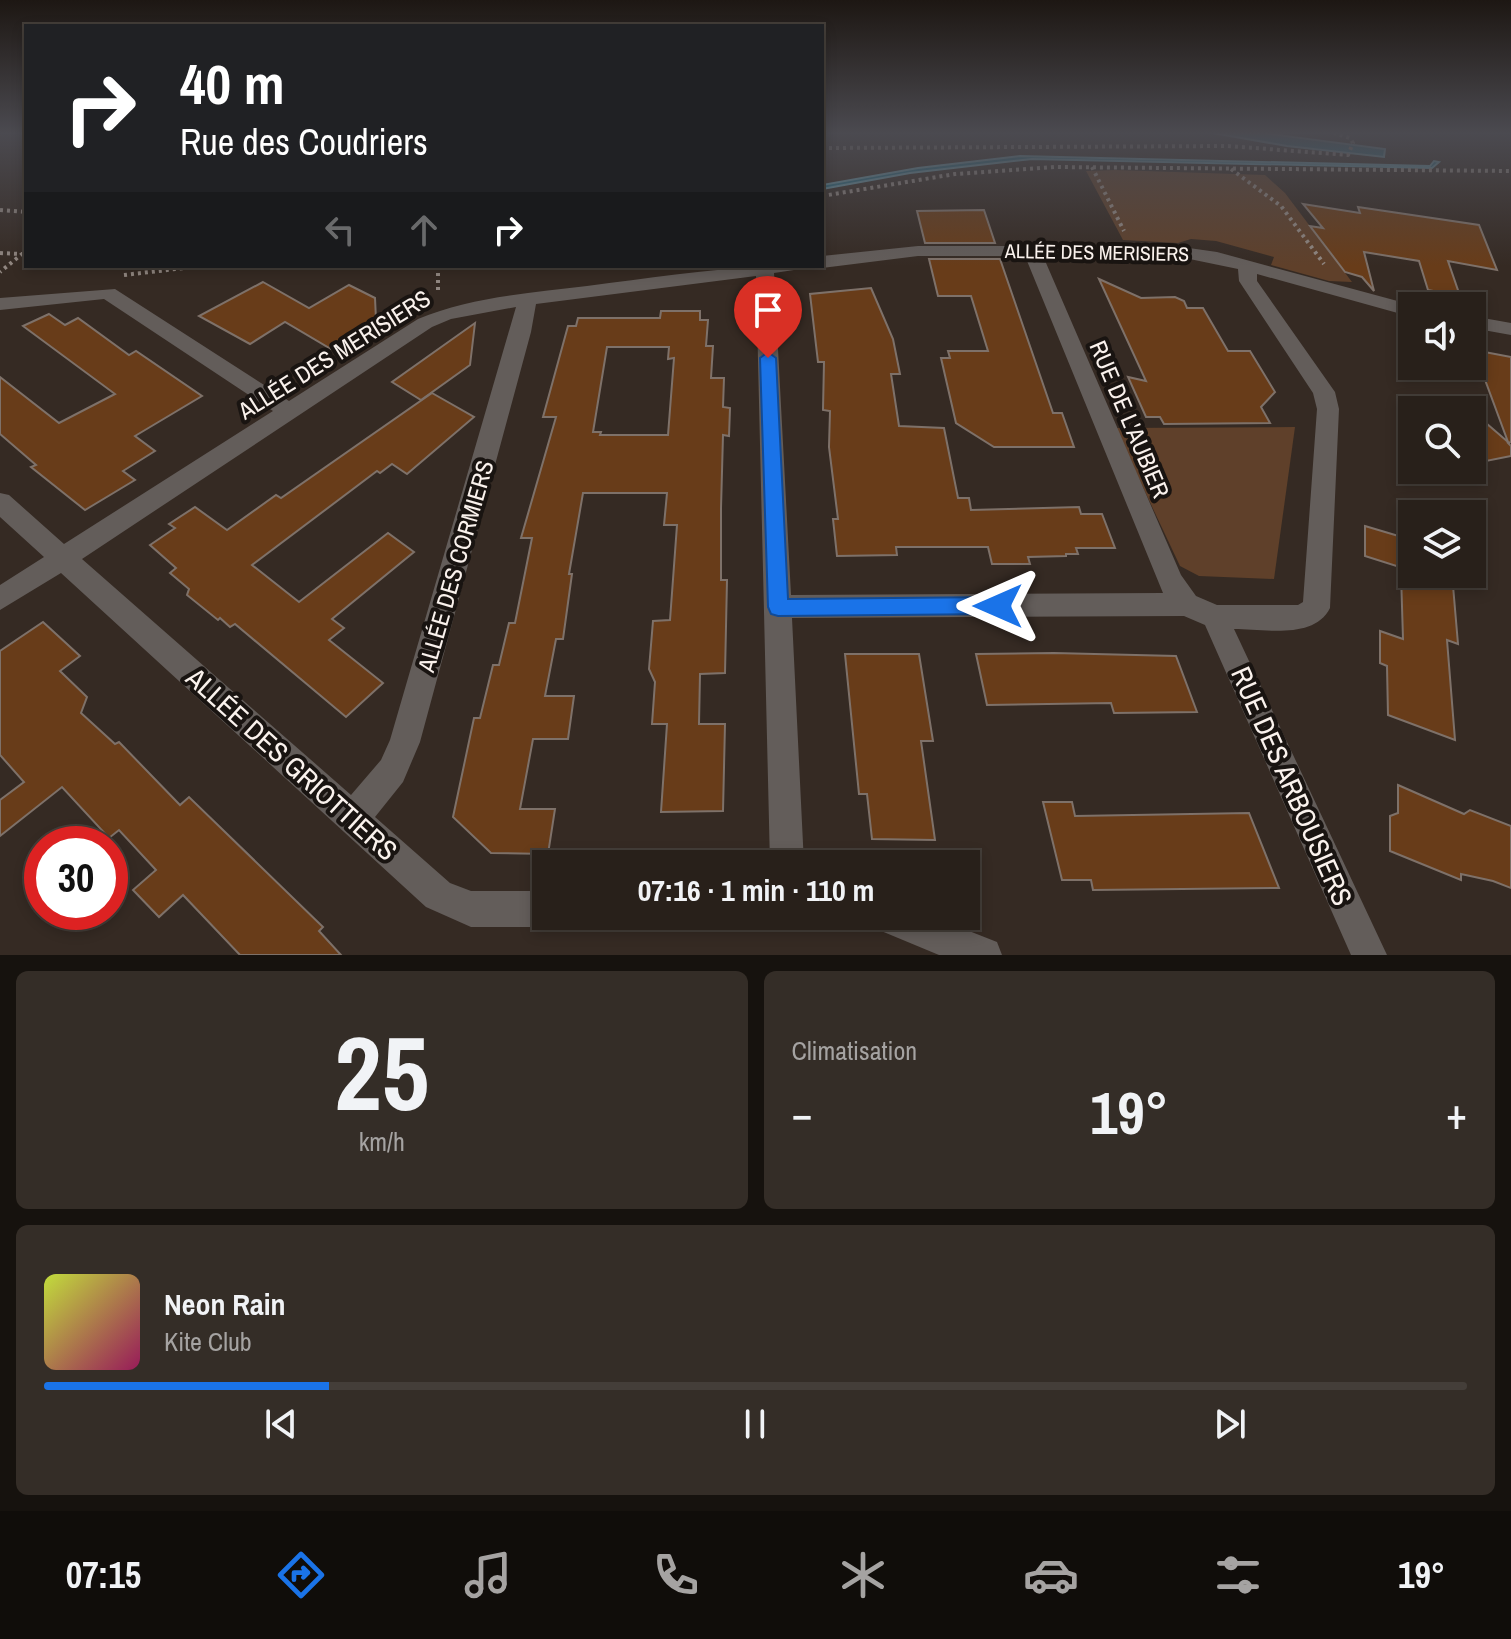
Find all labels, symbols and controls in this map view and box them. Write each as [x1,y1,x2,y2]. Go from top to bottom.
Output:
text: 40 m [180,46,285,121]
icon: right [48,56,152,160]
text: Rue des Coudriers [180,118,428,166]
icon: left [318,208,362,252]
icon: ahead [402,208,446,252]
icon: right [486,208,530,252]
street label: ALLÉE DES MERISIERS [1004,237,1189,267]
pin [734,276,802,358]
street label: ALLÉE DES MERISIERS [231,282,436,427]
icon: arrive [746,288,790,332]
map controls [1398,292,1486,588]
button: sound [1398,292,1486,380]
street label: RUE DE L'AUBIER [1082,336,1178,502]
button: search [1398,396,1486,484]
street label: ALLÉE DES CORMIERS [409,456,501,677]
button: layers [1398,500,1486,588]
position arrow [956,564,1040,648]
street label: ALLÉE DES GRIOTTIERS [178,658,406,869]
street label: RUE DES ARBOUSIERS [1222,661,1362,911]
speed limit sign: 30 [24,826,128,930]
text: 07:16 · 1 min · 110 m [638,870,874,910]
text: 25 [334,1002,429,1142]
text: Climatisation [792,1033,917,1068]
text: 19° [1090,1072,1169,1153]
text: − [792,1083,813,1143]
text: + [1446,1083,1467,1143]
text: km/h [359,1124,405,1159]
text: Neon Rain [164,1284,286,1324]
text: Kite Club [164,1324,252,1359]
icon: previous [259,1402,303,1446]
icon: pause [733,1402,777,1446]
icon: next [1208,1402,1252,1446]
icon: directions [273,1547,329,1603]
icon: music [460,1547,516,1603]
icon: phone [648,1547,704,1603]
icon: climate [835,1547,891,1603]
icon: car [1023,1547,1079,1603]
icon: filters [1210,1547,1266,1603]
text: 07:15 [66,1551,141,1599]
text: 19° [1398,1551,1445,1599]

